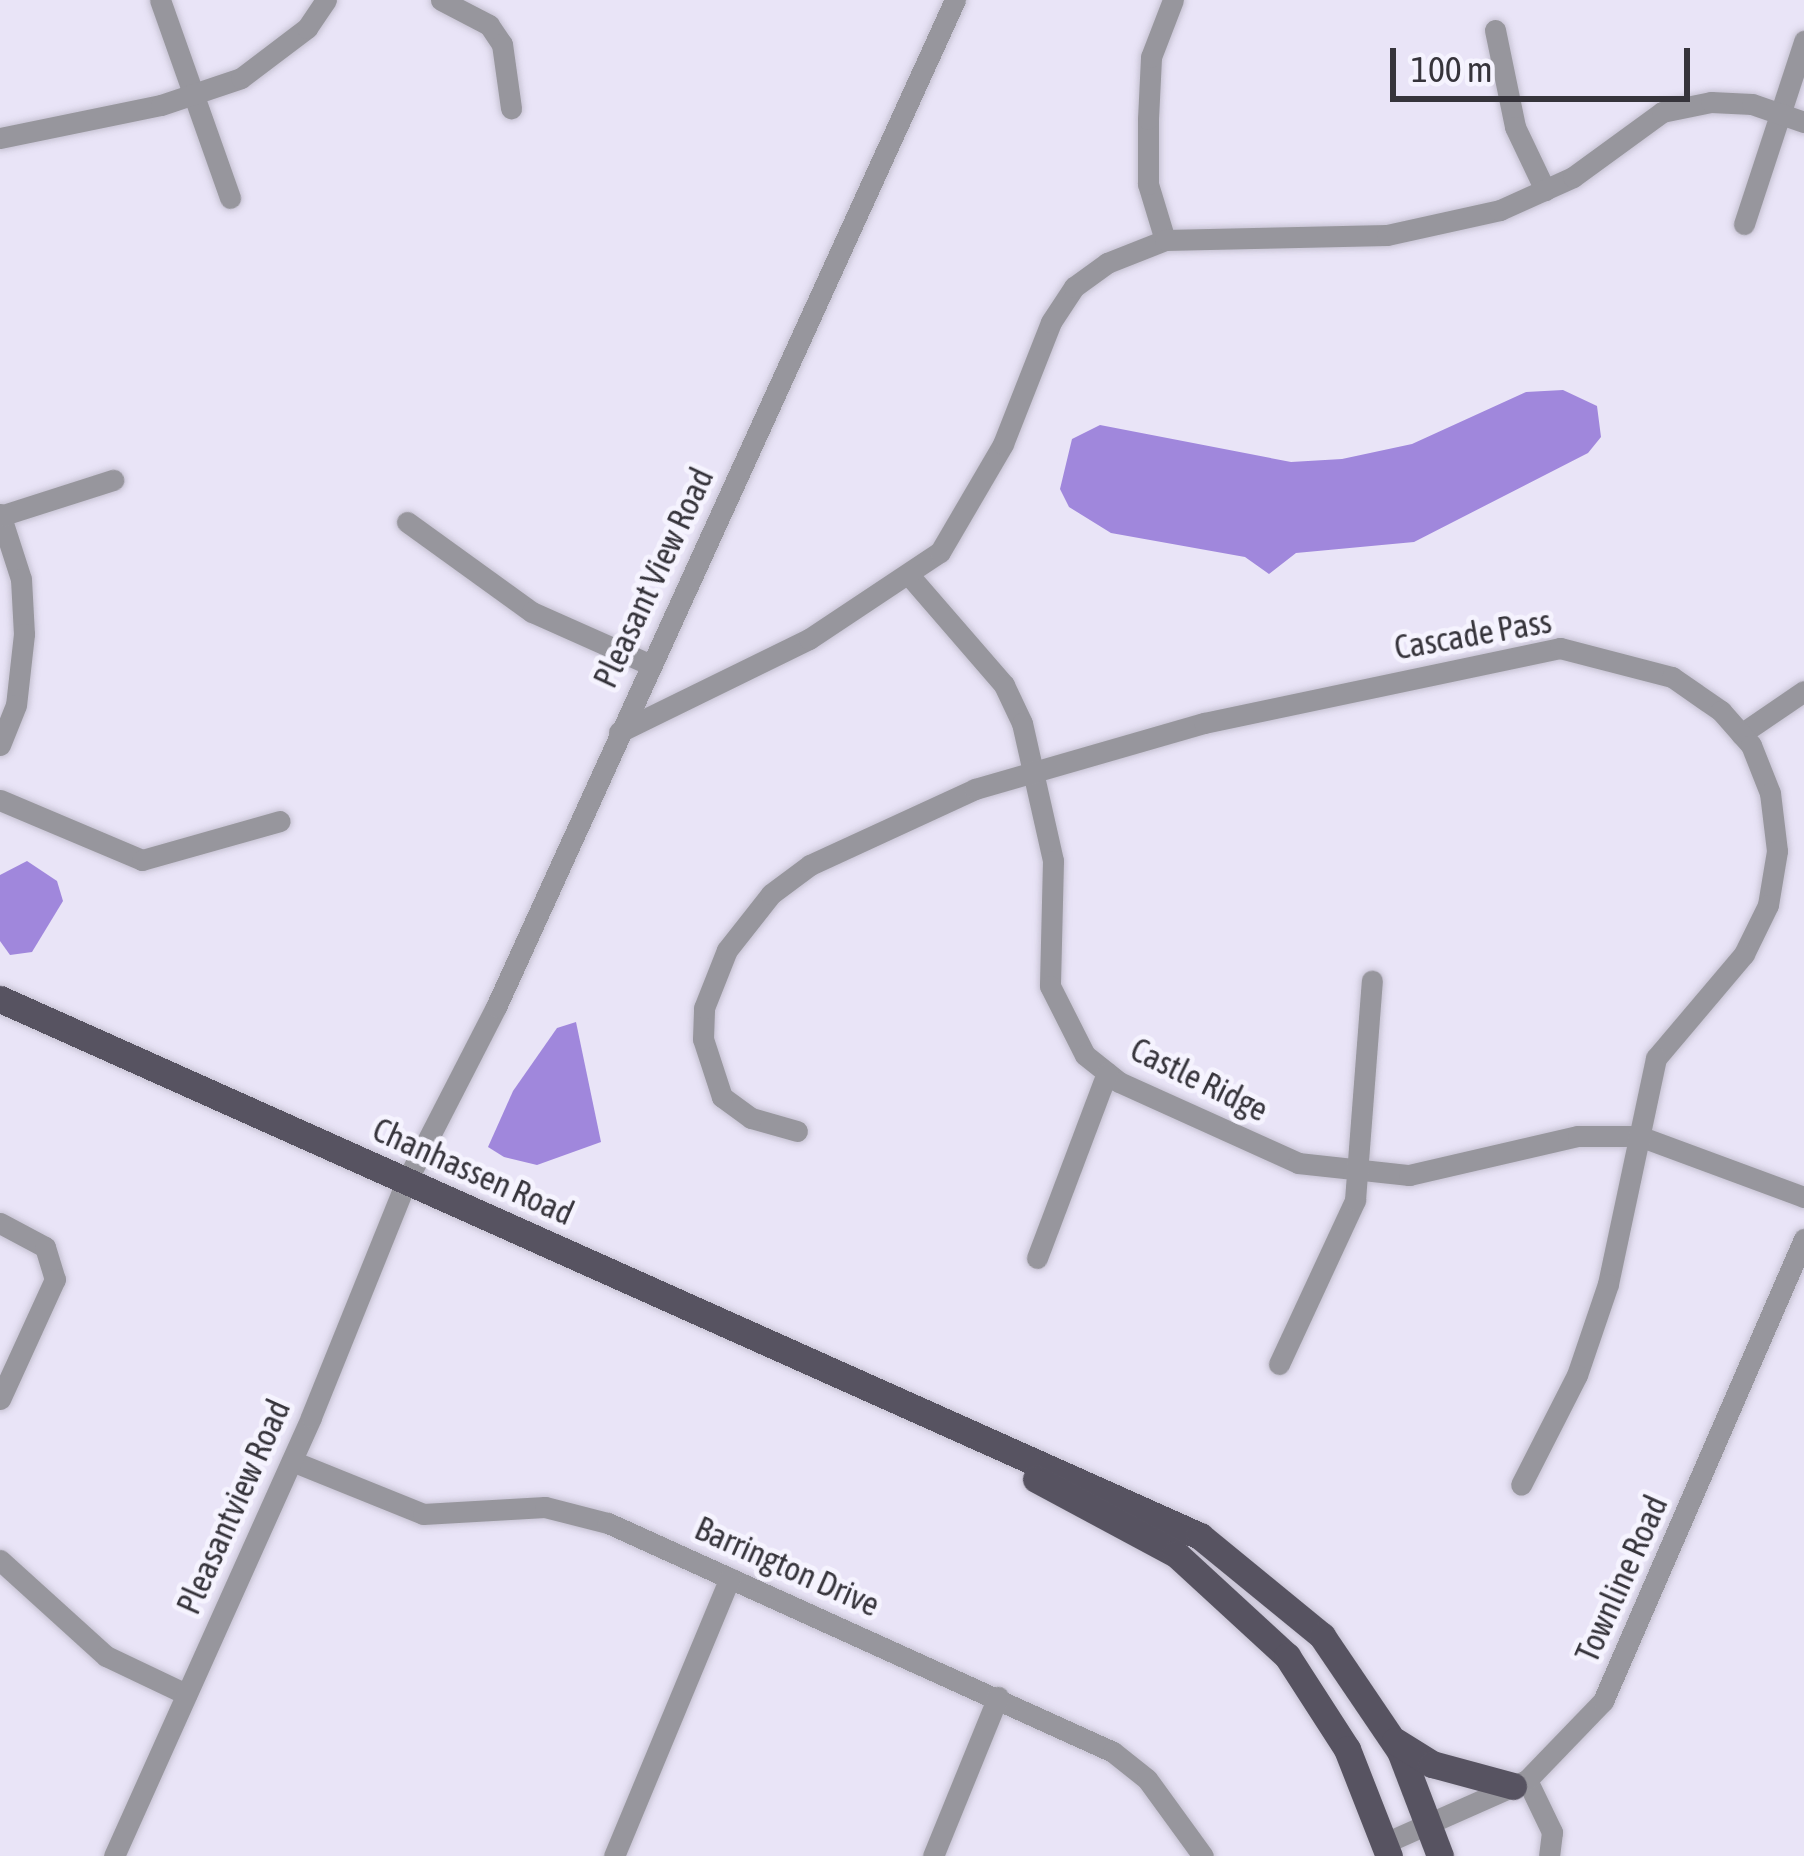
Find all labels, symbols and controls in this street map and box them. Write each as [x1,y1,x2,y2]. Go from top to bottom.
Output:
scale bar [1396,24,1696,98]
text: 100 m [1411,48,1493,90]
street label: Pleasant View Road [586,462,722,694]
street label: Cascade Pass [1391,602,1555,668]
street label: Castle Ridge [1124,1030,1274,1130]
street label: Chanhassen Road [367,1110,579,1234]
street label: Pleasantview Road [169,1394,299,1620]
street label: Townline Road [1568,1490,1676,1668]
street label: Barrington Drive [689,1509,885,1625]

